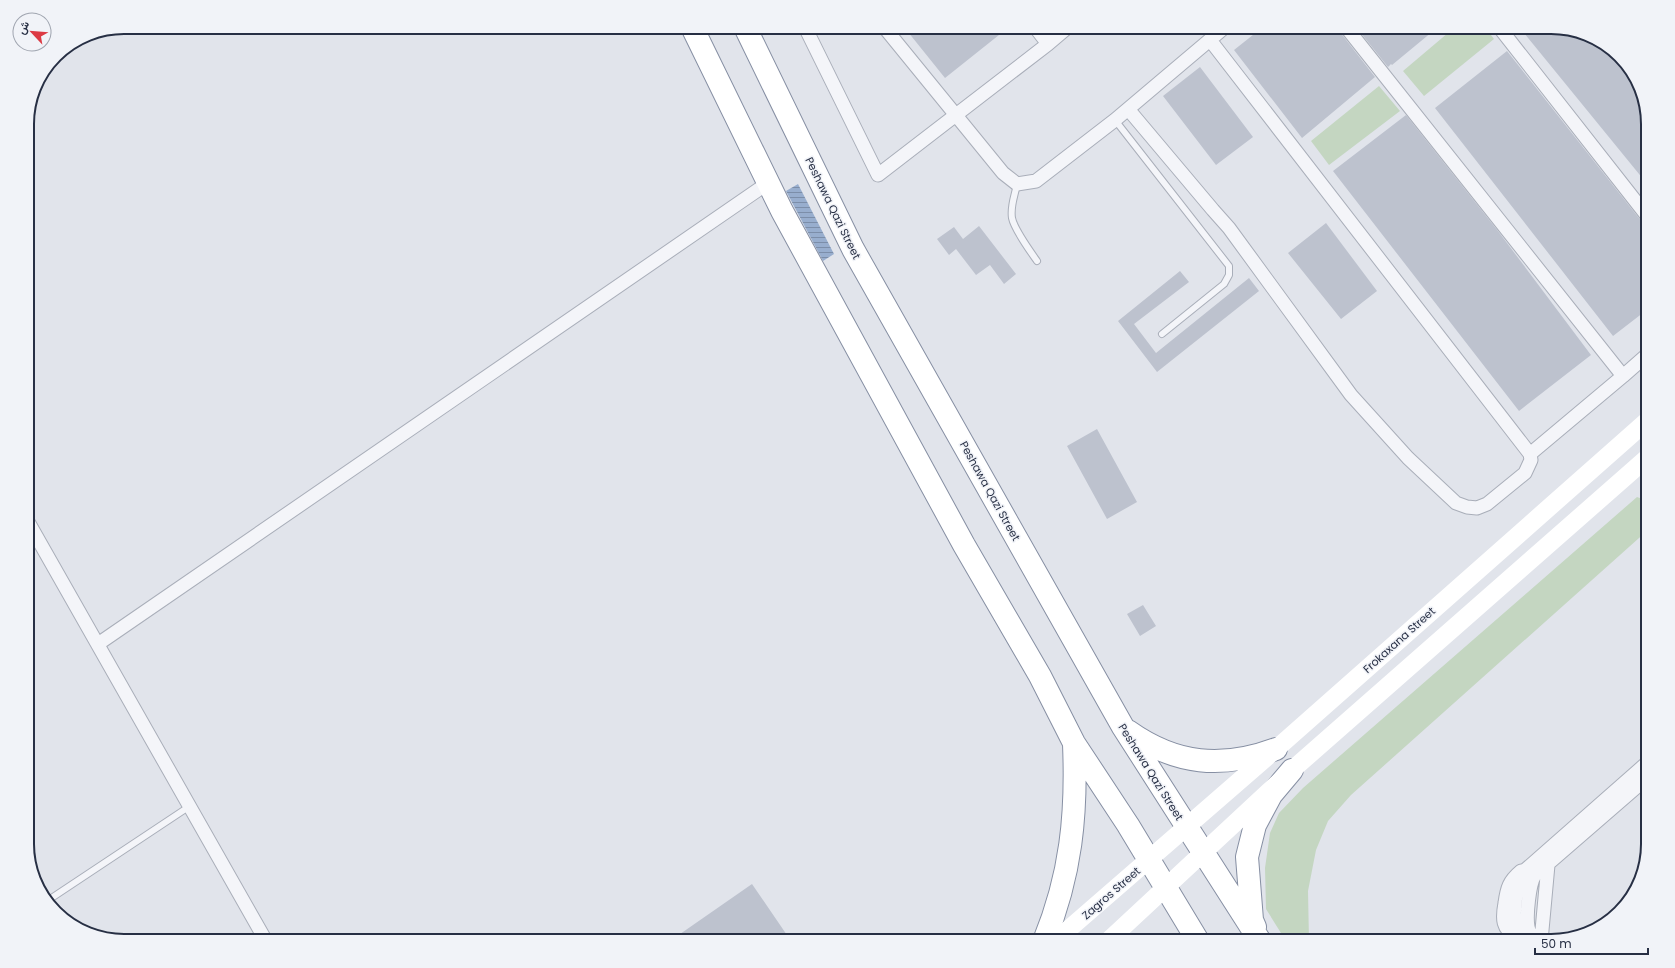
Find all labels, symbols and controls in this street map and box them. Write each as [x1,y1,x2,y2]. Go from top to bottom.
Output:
north arrow [12,12,52,52]
text: ش [13,18,33,37]
street label: Peshawa Qazi Street [801,154,865,262]
street label: Peshawa Qazi Street [956,438,1024,544]
street label: Frokaxana Street [1359,603,1439,677]
street label: Peshawa Qazi Street [1115,720,1187,824]
street label: Zagros Street [1078,863,1144,923]
scale bar [1535,930,1648,956]
text: 50 m [1541,935,1572,952]

